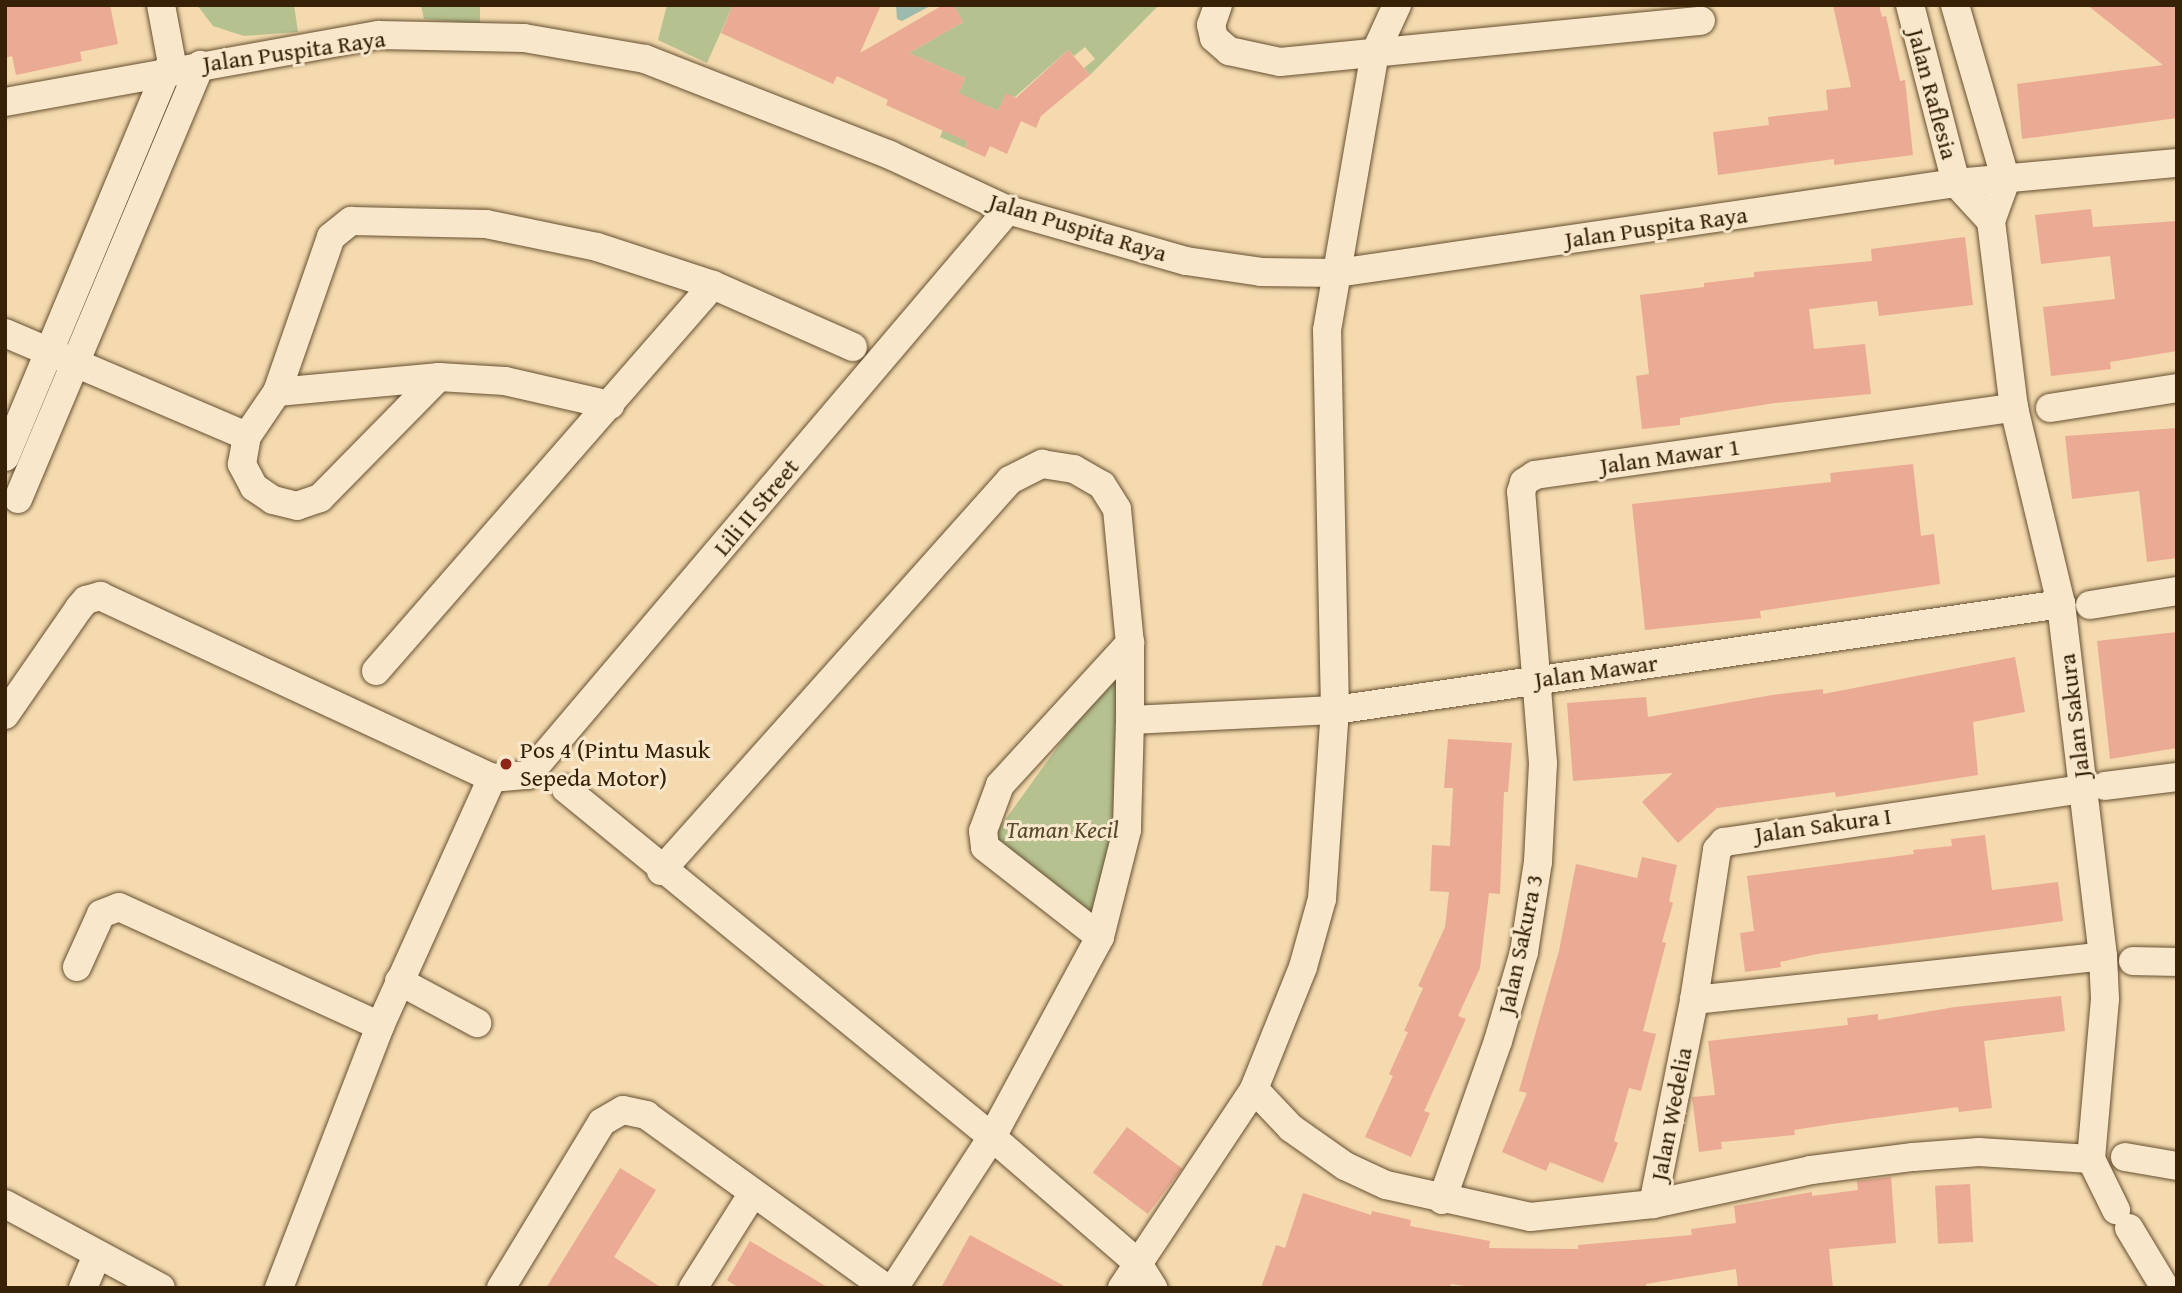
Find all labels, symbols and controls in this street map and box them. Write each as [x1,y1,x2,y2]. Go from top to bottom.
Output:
street label: Jalan Puspita Raya [201,24,387,78]
street label: Jalan Raflesia [1902,25,1964,163]
street label: Jalan Puspita Raya [986,186,1170,268]
street label: Jalan Puspita Raya [1563,200,1749,254]
street label: Jalan Mawar 1 [1598,432,1742,480]
street label: Lili II Street [707,453,805,561]
street label: Jalan Mawar [1532,648,1660,694]
street label: Jalan Sakura [2052,652,2096,780]
place label: Pos 4 (Pintu Masuk Sepeda Motor) [520,736,710,792]
marker: Pos 4 (Pintu Masuk Sepeda Motor) [498,756,514,772]
street label: Jalan Sakura I [1753,801,1893,849]
park label: Taman Kecil [1005,816,1119,844]
street label: Jalan Sakura 3 [1491,872,1549,1016]
street label: Jalan Wedelia [1644,1045,1698,1183]

